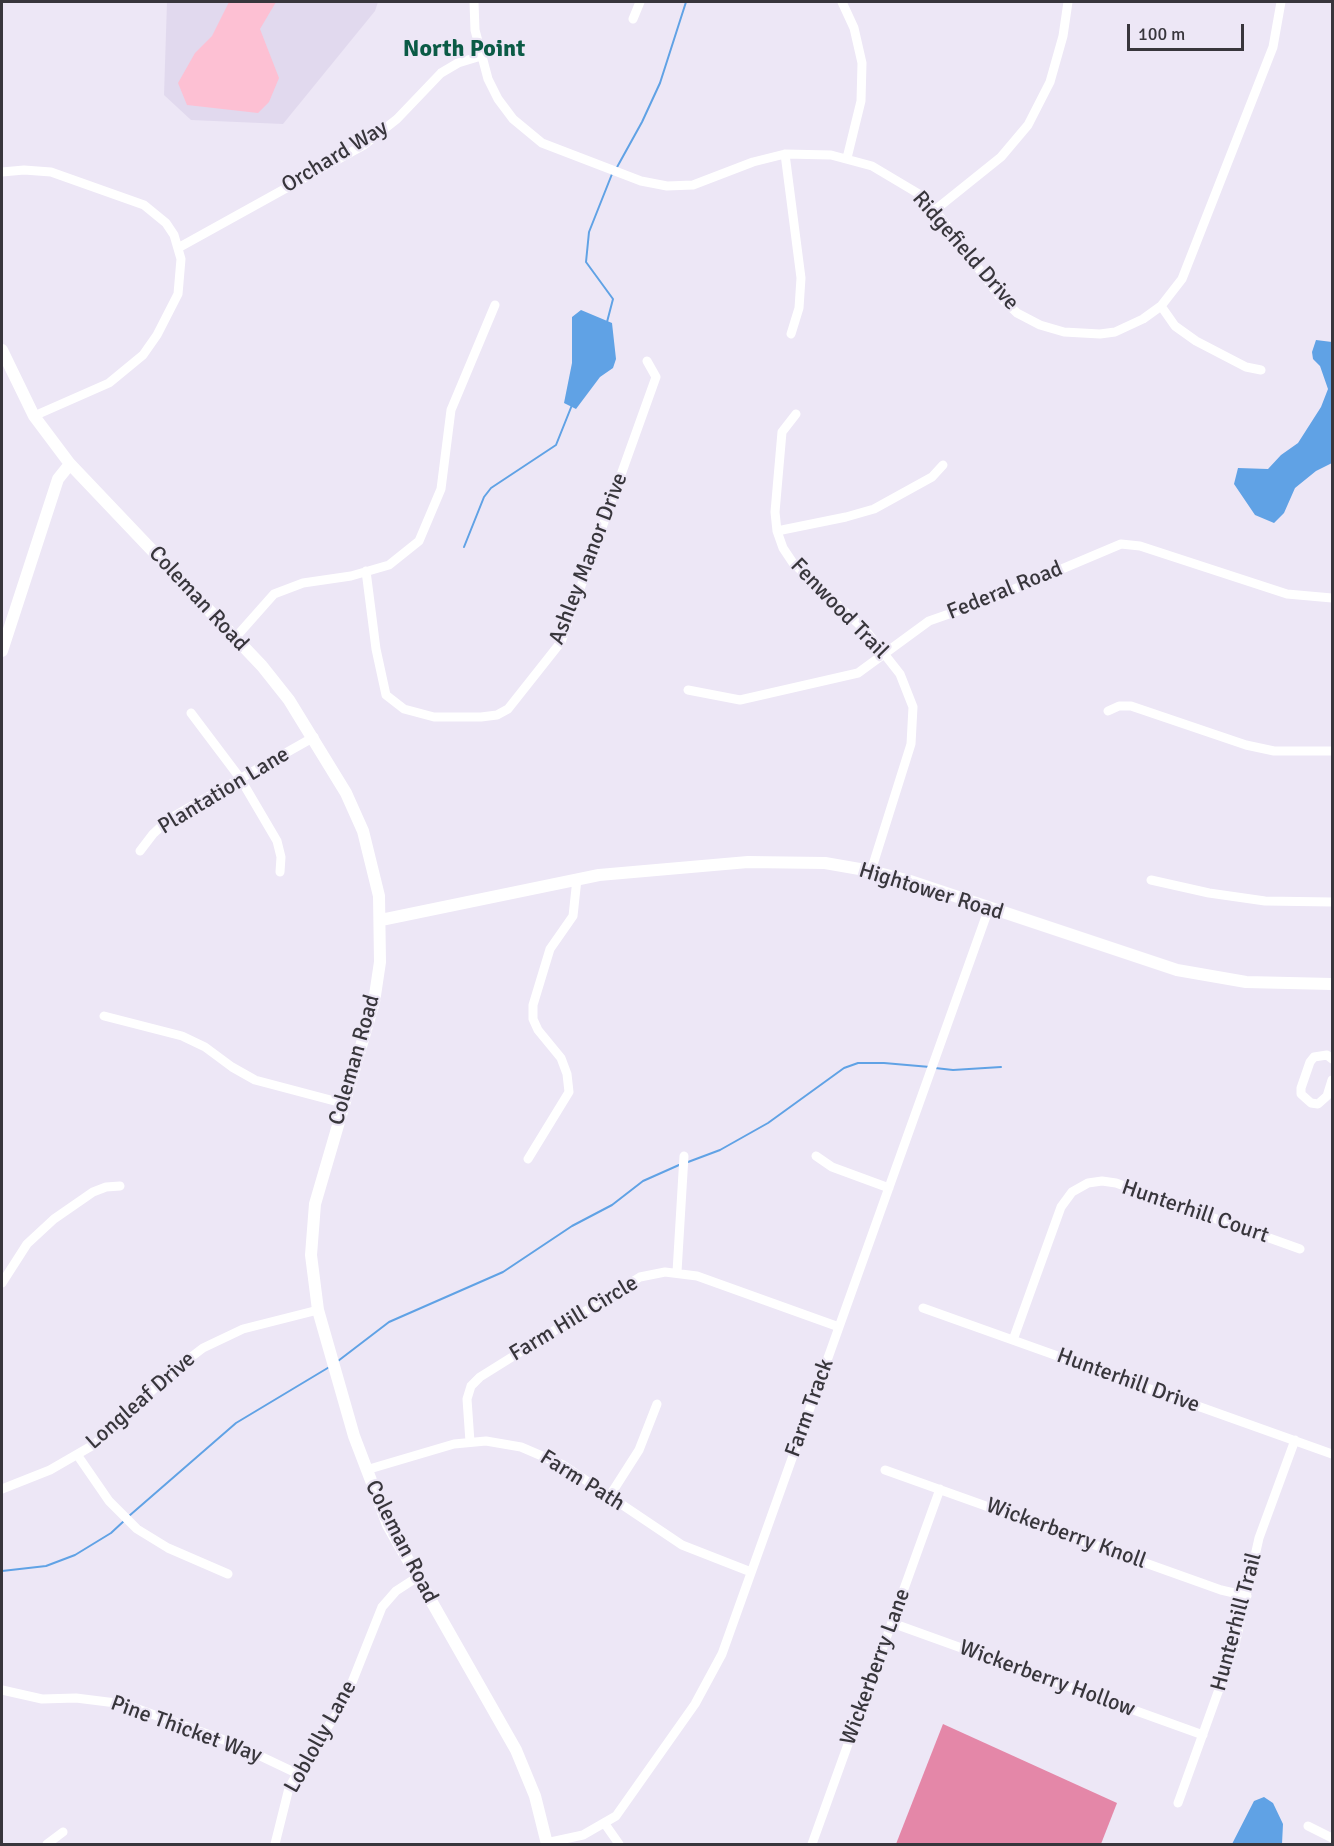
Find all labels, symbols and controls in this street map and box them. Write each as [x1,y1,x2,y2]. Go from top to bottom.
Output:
scale bar [1130,12,1247,50]
text: 100 m [1138,23,1185,45]
district label: North Point [403,36,525,64]
street label: Orchard Way [277,115,393,199]
street label: Ridgefield Drive [906,186,1024,316]
street label: Ashley Manor Drive [544,469,634,649]
street label: Coleman Road [143,541,253,657]
street label: Fenwood Trail [784,553,894,665]
street label: Federal Road [943,556,1067,626]
street label: Plantation Lane [154,741,294,841]
street label: Hightower Road [856,857,1006,927]
street label: Coleman Road [324,992,386,1128]
street label: Hunterhill Court [1118,1174,1272,1250]
street label: Farm Hill Circle [505,1270,643,1368]
street label: Hunterhill Drive [1053,1343,1203,1419]
street label: Longleaf Drive [81,1346,201,1456]
street label: Farm Track [780,1355,840,1461]
street label: Farm Path [535,1445,629,1517]
street label: Coleman Road [359,1476,443,1608]
street label: Wickerberry Knoll [982,1493,1150,1575]
street label: Hunterhill Trail [1206,1550,1268,1694]
street label: Wickerberry Lane [835,1585,917,1749]
street label: Wickerberry Hollow [956,1635,1138,1723]
street label: Loblolly Lane [279,1676,363,1798]
street label: Pine Thicket Way [107,1690,265,1770]

